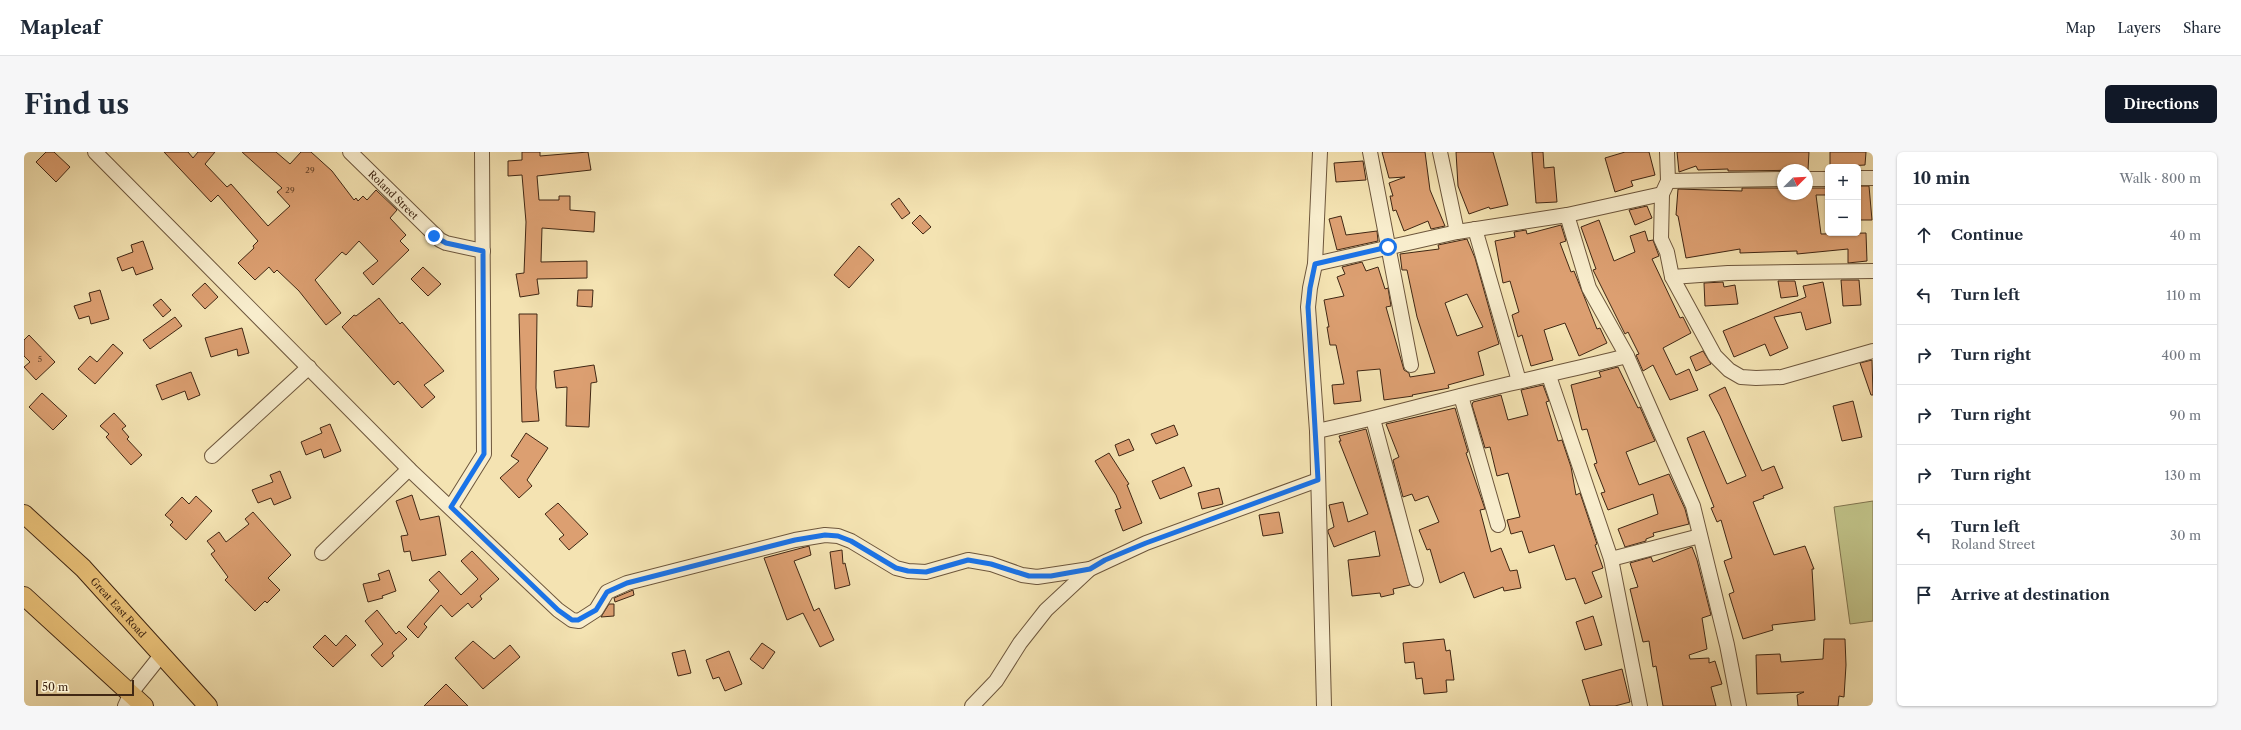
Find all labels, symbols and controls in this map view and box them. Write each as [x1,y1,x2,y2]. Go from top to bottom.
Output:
text: Mapleaf [20,16,101,39]
text: Map [2065,19,2095,37]
text: Layers [2117,19,2161,37]
text: Share [2183,19,2221,37]
button: Directions [2105,85,2217,123]
text: Find us [24,87,129,121]
north arrow [1777,164,1813,200]
map controls [1825,164,1861,236]
button: + [1825,164,1861,200]
house number: 29 [305,165,315,175]
street label: Roland Street [365,168,421,223]
text: 10 min [1913,168,1970,188]
text: Walk · 800 m [2120,170,2201,186]
house number: 29 [285,185,295,195]
button: − [1825,200,1861,236]
icon: ahead [1913,224,1935,246]
text: Continue [1951,225,2023,244]
route end [425,227,443,245]
text: 40 m [2170,227,2201,243]
route start [1379,238,1397,256]
icon: left [1913,284,1935,306]
text: Turn left [1951,285,2020,304]
text: 110 m [2166,287,2201,303]
icon: right [1913,344,1935,366]
text: Turn right [1951,345,2031,364]
text: 400 m [2161,347,2201,363]
house number: 5 [38,354,42,364]
icon: right [1913,404,1935,426]
text: Turn right [1951,405,2031,424]
text: 90 m [2170,407,2201,423]
icon: right [1913,464,1935,486]
text: Turn right [1951,465,2031,484]
text: 130 m [2165,467,2201,483]
text: Turn left [1951,517,2020,536]
icon: left [1913,524,1935,546]
text: 30 m [2170,527,2201,543]
text: Roland Street [1951,536,2035,552]
street label: Great East Road [88,575,149,640]
icon: arrive [1913,584,1935,606]
text: Arrive at destination [1951,585,2110,604]
scale bar [36,678,134,697]
text: 50 m [42,680,68,694]

